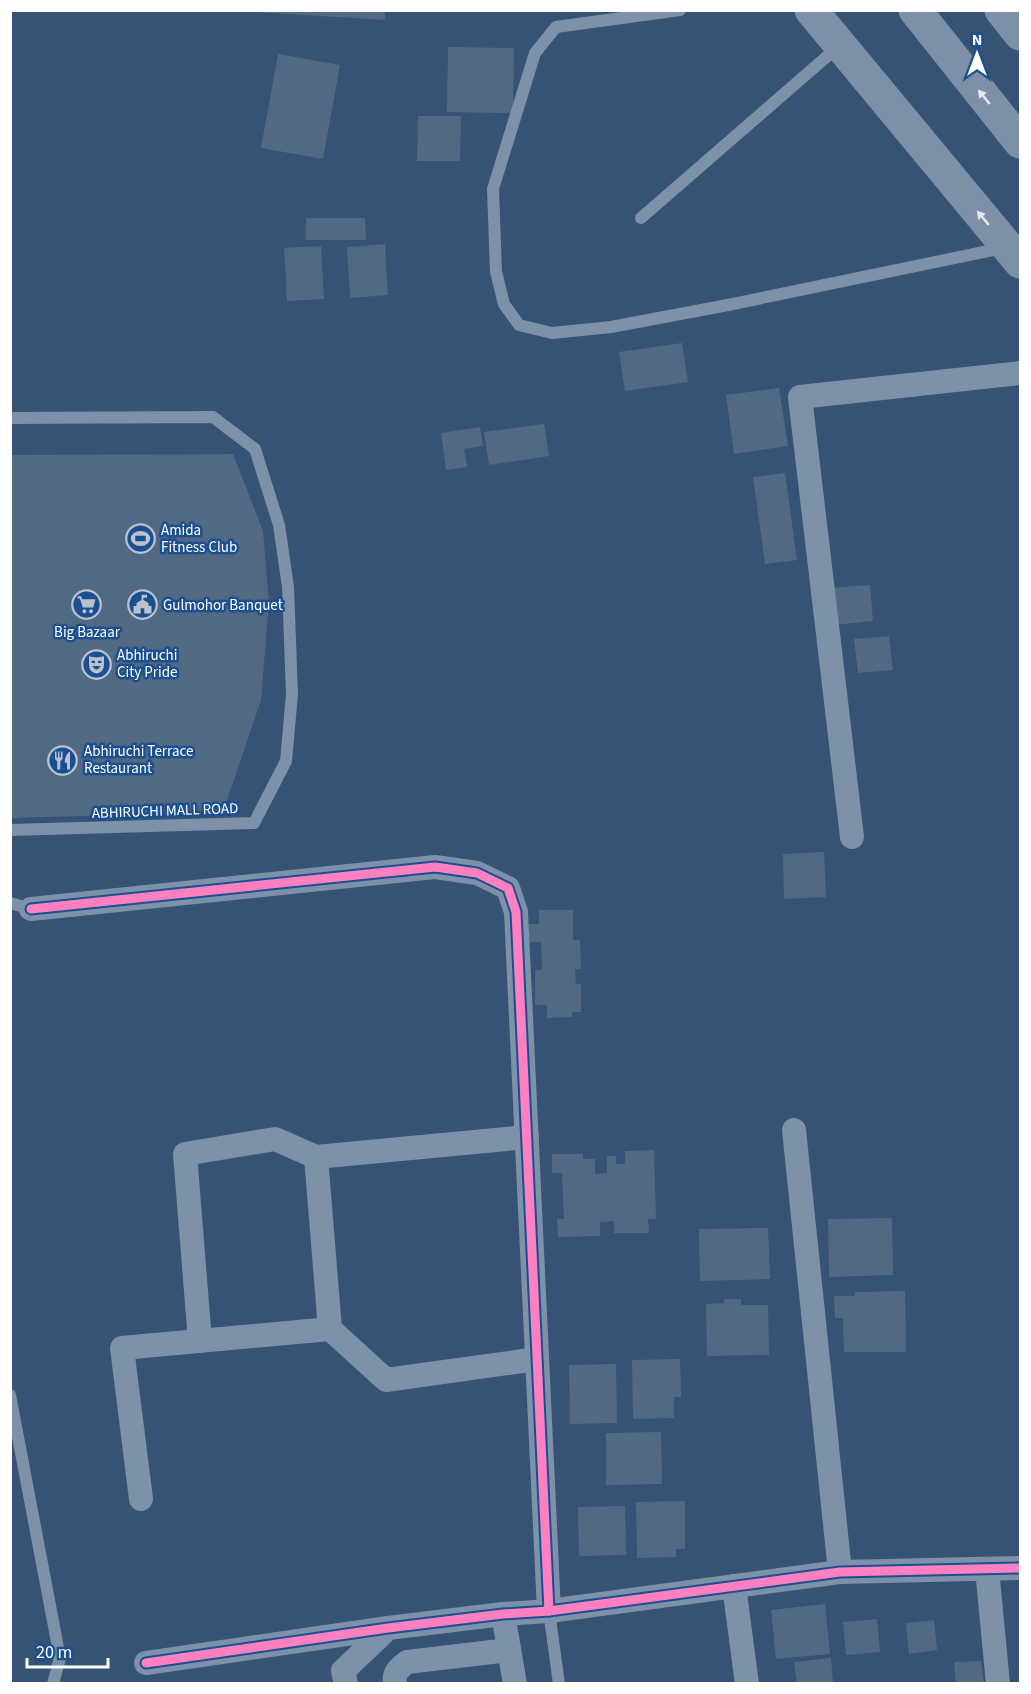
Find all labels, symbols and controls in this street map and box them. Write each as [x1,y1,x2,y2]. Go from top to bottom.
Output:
north arrow [947,24,1007,84]
text: N [972,29,982,51]
one-way arrow [978,90,991,105]
one-way arrow [977,210,990,225]
place label: Amida Fitness Club [161,520,237,558]
sports icon: Amida Fitness Club [124,523,156,555]
supermarket icon: Big Bazaar [71,589,103,621]
public building icon: Gulmohor Banquet [126,589,158,621]
place label: Gulmohor Banquet [163,595,283,616]
place label: Big Bazaar [54,622,121,643]
place label: Abhiruchi City Pride [117,645,177,683]
theatre icon: Abhiruchi City Pride [80,648,112,680]
place label: Abhiruchi Terrace Restaurant [84,741,193,779]
restaurant icon: Abhiruchi Terrace Restaurant [47,744,79,776]
street label: ABHIRUCHI MALL ROAD [91,798,239,824]
scale bar [27,1631,108,1669]
text: 20 m [36,1640,72,1665]

